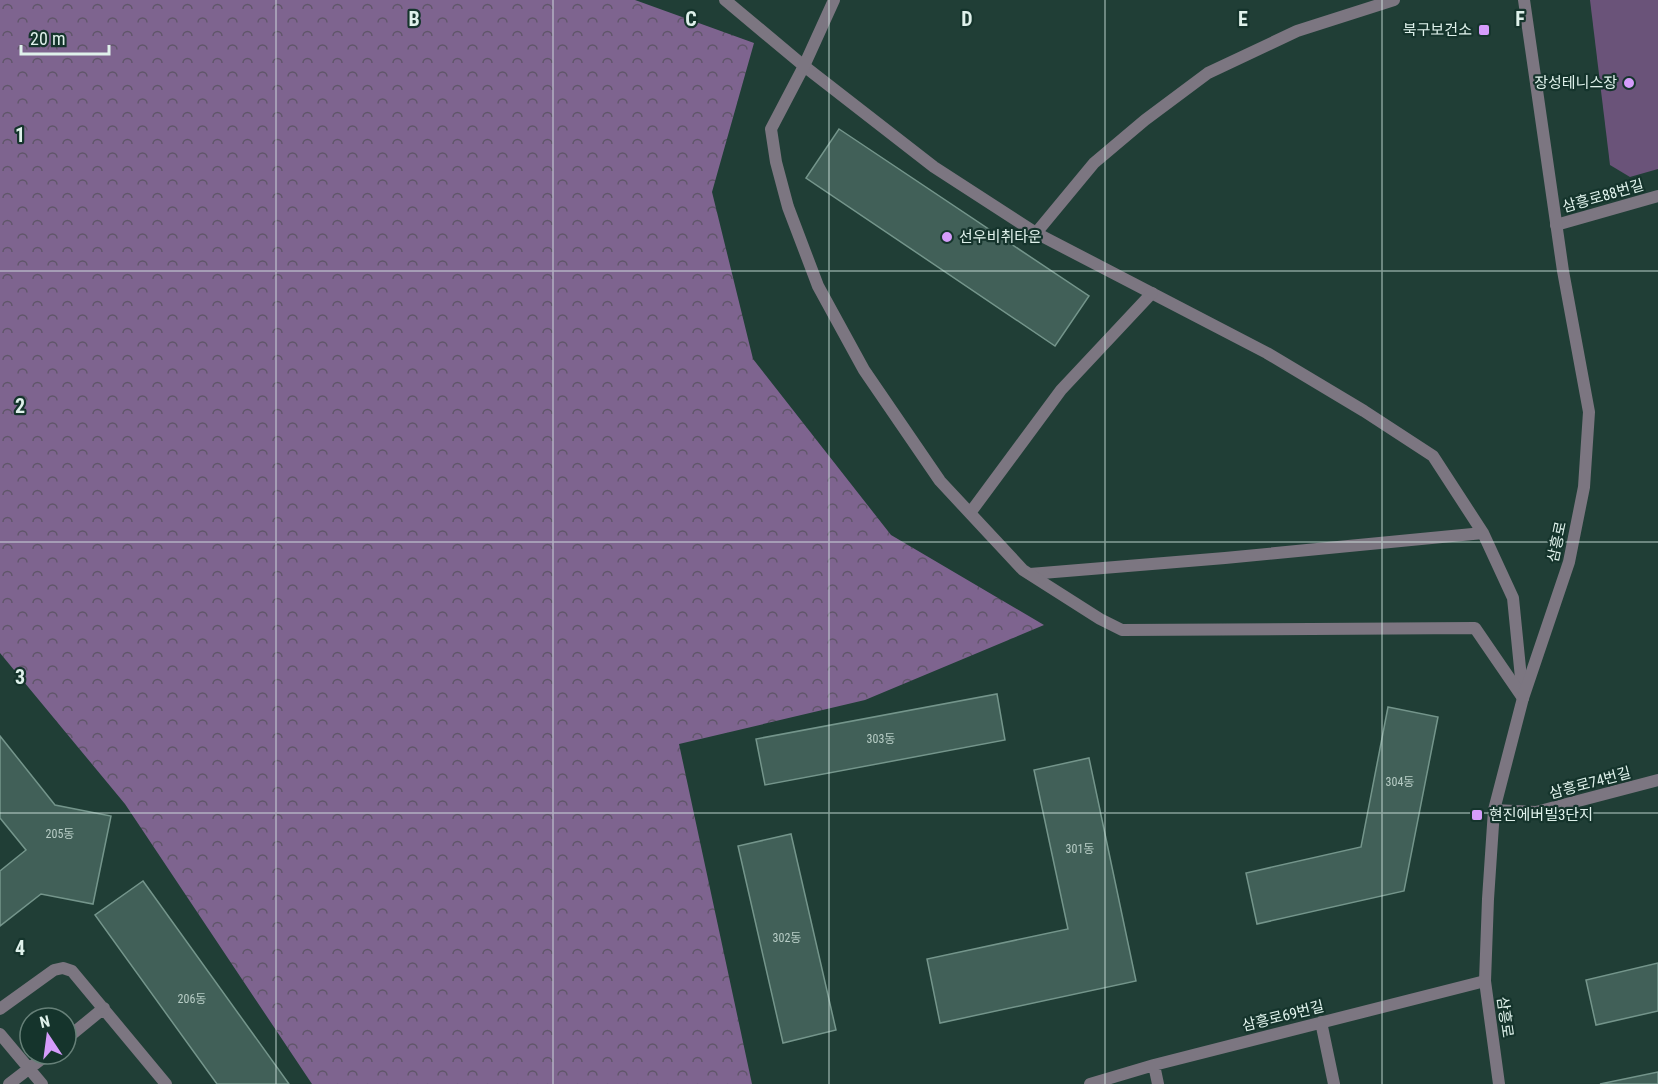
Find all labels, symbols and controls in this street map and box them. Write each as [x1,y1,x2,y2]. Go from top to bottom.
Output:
text: B [408,7,420,31]
text: C [685,7,697,31]
text: D [961,7,973,31]
text: E [1238,7,1248,31]
text: F [1515,7,1525,31]
scale bar [21,18,110,56]
place label: 북구보건소 [1403,21,1472,39]
marker: 북구보건소 [1477,23,1491,37]
text: 20 m [30,28,65,49]
place label: 장성테니스장 [1534,74,1617,92]
marker: 장성테니스장 [1622,76,1636,90]
text: 1 [15,123,25,147]
street label: 삼흥로88번길 [1560,176,1646,216]
place label: 선우비취타운 [959,228,1042,246]
marker: 선우비취타운 [940,230,954,244]
text: 2 [15,394,25,418]
street label: 삼흥로 [1544,520,1570,564]
text: 3 [15,665,25,689]
house number: 303동 [867,732,895,746]
street label: 삼흥로74번길 [1547,763,1633,803]
house number: 304동 [1386,775,1414,789]
place label: 현진에버빌3단지 [1489,806,1593,824]
marker: 현진에버빌3단지 [1470,808,1484,822]
house number: 205동 [46,827,74,841]
house number: 301동 [1066,842,1094,856]
house number: 302동 [773,931,801,945]
text: 4 [15,936,25,960]
house number: 206동 [178,992,206,1006]
street label: 삼흥로 [1493,995,1517,1039]
street label: 삼흥로69번길 [1240,997,1326,1035]
north arrow [18,1006,78,1066]
text: N [38,1012,52,1032]

